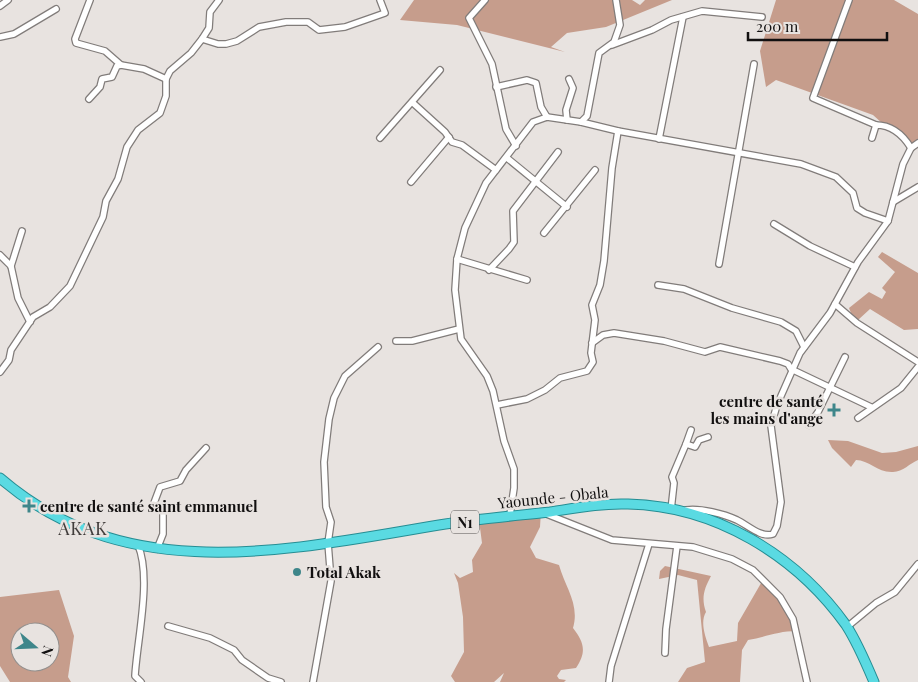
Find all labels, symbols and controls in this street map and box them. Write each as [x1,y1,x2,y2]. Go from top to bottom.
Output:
scale bar [748,10,887,42]
text: 200 m [756,16,799,36]
place label: centre de santé les mains d'ange [710,391,823,428]
marker: centre de santé les mains d'ange [827,403,841,417]
street label: Yaounde - Obala [496,481,610,513]
place label: centre de santé saint emmanuel [40,496,258,516]
marker: centre de santé saint emmanuel [22,499,36,513]
road number: N1 [451,511,479,534]
district label: AKAK [57,516,108,540]
place label: Total Akak [307,562,381,582]
marker: Total Akak [291,566,303,578]
north arrow [10,622,60,672]
text: N [37,644,58,659]

